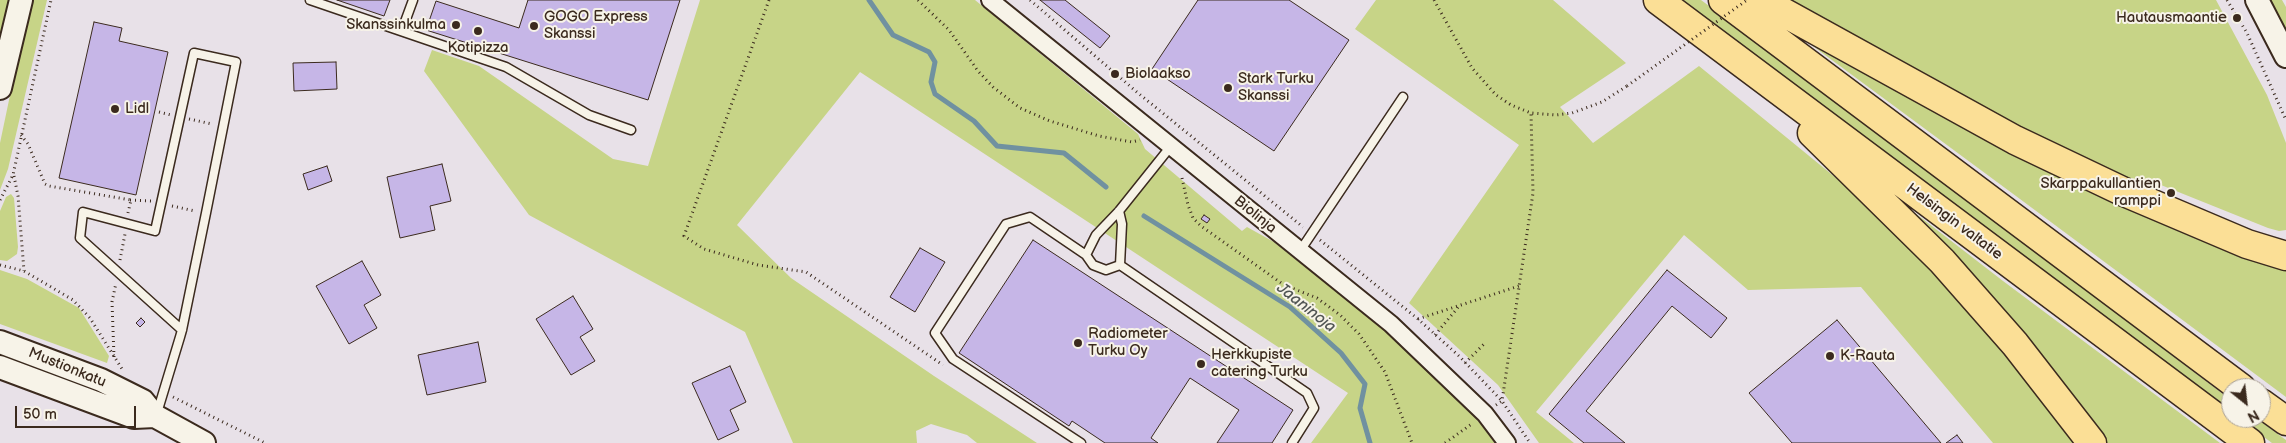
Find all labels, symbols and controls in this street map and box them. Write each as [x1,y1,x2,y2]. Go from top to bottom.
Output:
place label: GOGO Express Skanssi [544,8,648,43]
place label: Hautausmaantie [2116,9,2227,27]
marker: Hautausmaantie [2231,12,2243,24]
place label: Skanssinkulma [346,16,446,34]
marker: Skanssinkulma [450,19,462,31]
marker: GOGO Express Skanssi [528,20,540,32]
marker: Kotipizza [472,25,484,37]
place label: Kotipizza [448,39,508,57]
place label: Biolaakso [1125,65,1191,83]
marker: Biolaakso [1109,68,1121,80]
place label: Stark Turku Skanssi [1238,70,1314,105]
marker: Stark Turku Skanssi [1222,82,1234,94]
place label: Lidl [125,100,149,118]
marker: Lidl [109,103,121,115]
place label: Skarppakullantien ramppi [2040,175,2161,210]
street label: Helsingin valtatie [1902,180,2006,264]
marker: Skarppakullantien ramppi [2165,187,2177,199]
street label: Biolinja [1230,192,1280,238]
water label: Jaaninoja [1273,279,1339,337]
place label: Radiometer Turku Oy [1088,325,1168,360]
marker: Radiometer Turku Oy [1072,337,1084,349]
street label: Mustionkatu [25,344,109,392]
place label: Herkkupiste catering Turku [1211,346,1308,381]
place label: K-Rauta [1840,347,1895,365]
marker: K-Rauta [1824,350,1836,362]
marker: Herkkupiste catering Turku [1195,358,1207,370]
north arrow [2221,378,2271,428]
scale bar [18,396,139,428]
text: 50 m [23,405,57,424]
text: N [2244,406,2262,426]

